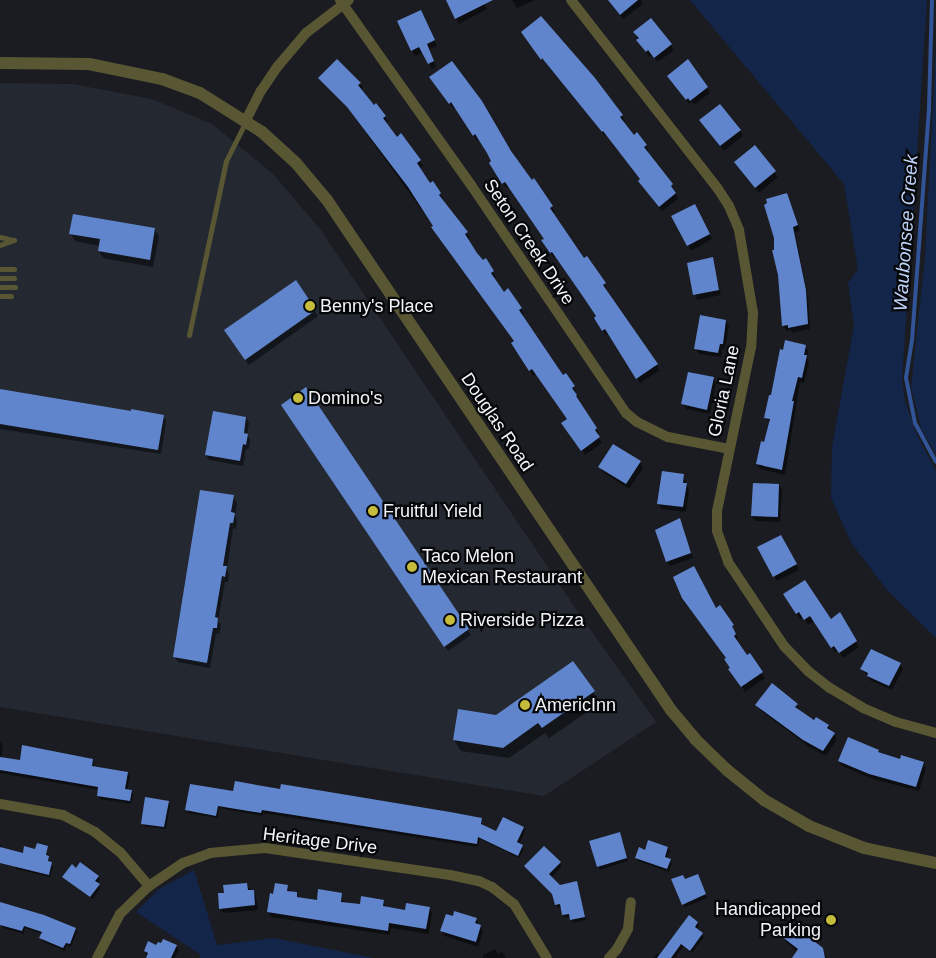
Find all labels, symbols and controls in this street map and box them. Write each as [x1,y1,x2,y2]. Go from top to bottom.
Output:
water label: Waubonsee Creek [889,154,923,312]
street label: Seton Creek Drive [479,175,579,309]
place label: Benny's Place [320,295,434,317]
marker: Benny's Place [304,300,316,312]
street label: Gloria Lane [704,343,744,439]
street label: Douglas Road [456,369,538,475]
place label: Domino's [308,387,382,409]
marker: Domino's [292,392,304,404]
place label: Fruitful Yield [383,500,482,522]
marker: Fruitful Yield [367,505,379,517]
place label: Taco Melon Mexican Restaurant [422,546,582,588]
marker: Taco Melon Mexican Restaurant [406,561,418,573]
place label: Riverside Pizza [460,609,584,631]
marker: Riverside Pizza [444,614,456,626]
place label: AmericInn [535,694,616,716]
marker: AmericInn [519,699,531,711]
street label: Heritage Drive [262,823,378,859]
place label: Handicapped Parking [715,899,821,942]
marker: Handicapped Parking [825,914,837,926]

